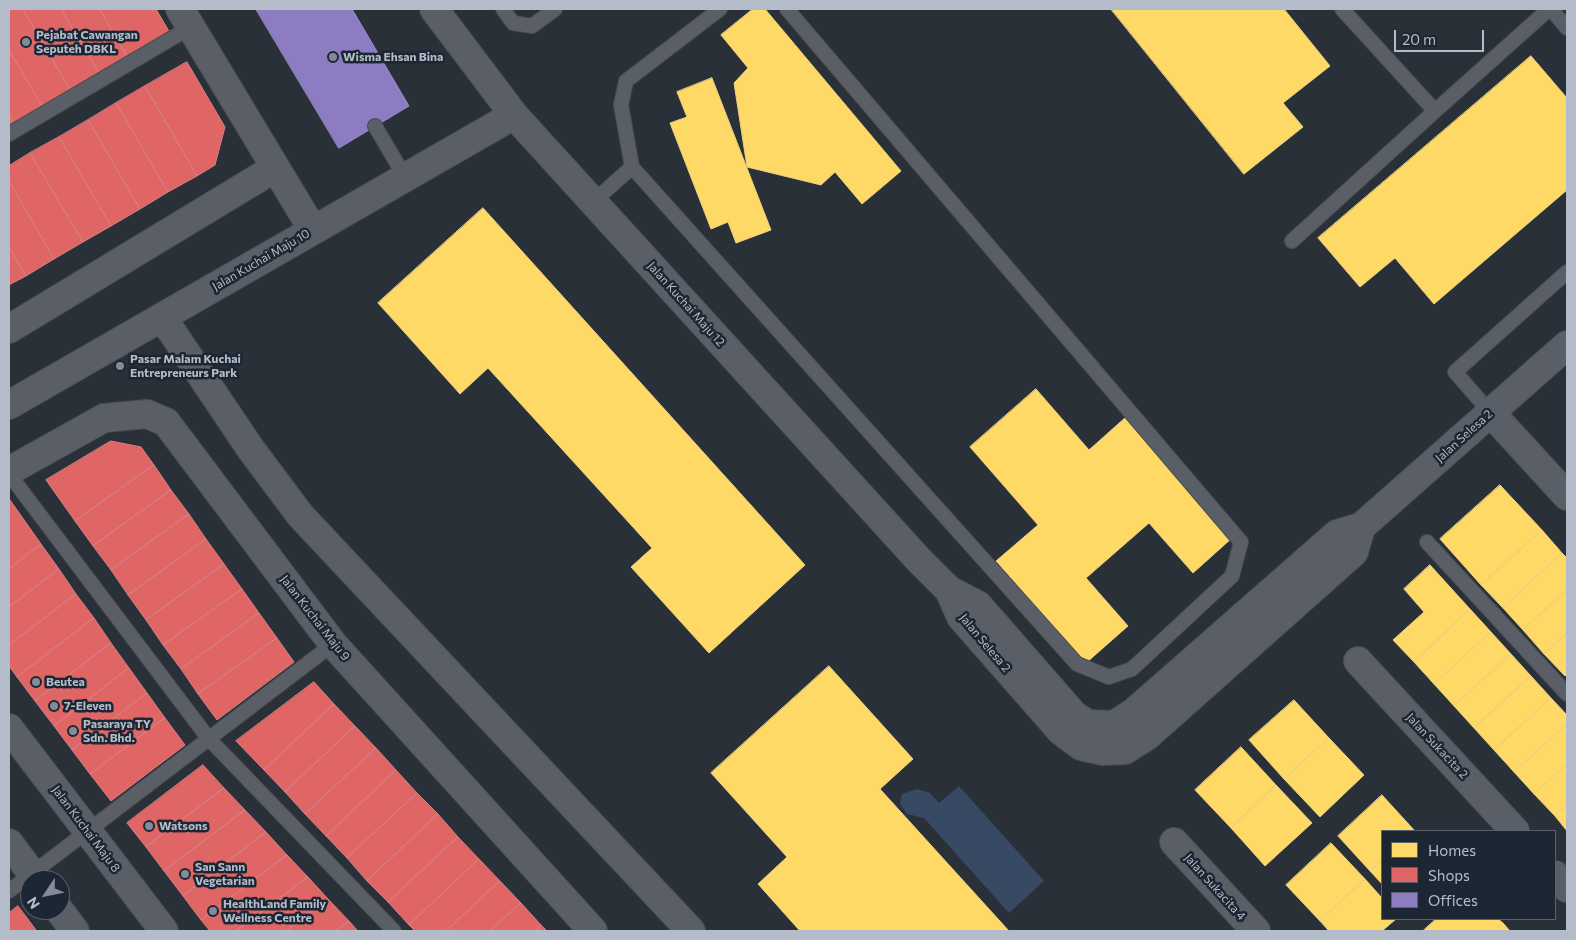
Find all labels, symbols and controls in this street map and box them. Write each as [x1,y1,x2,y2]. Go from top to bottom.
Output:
scale bar [1396,20,1486,52]
place label: Pejabat Cawangan Seputeh DBKL [36,28,138,56]
text: 20 m [1402,30,1436,48]
marker: Pejabat Cawangan Seputeh DBKL [20,36,32,48]
place label: Wisma Ehsan Bina [343,50,443,64]
marker: Wisma Ehsan Bina [327,51,339,63]
street label: Jalan Kuchai Maju 10 [210,226,312,294]
street label: Jalan Kuchai Maju 12 [644,259,728,349]
place label: Pasar Malam Kuchai Entrepreneurs Park [130,352,241,380]
marker: Pasar Malam Kuchai Entrepreneurs Park [114,360,126,372]
street label: Jalan Selesa 2 [1433,407,1495,465]
street label: Jalan Kuchai Maju 9 [277,572,353,664]
street label: Jalan Selesa 2 [956,611,1014,675]
place label: Beutea [46,675,85,689]
marker: Beutea [30,676,42,688]
place label: 7-Eleven [64,699,112,713]
marker: 7-Eleven [48,700,60,712]
street label: Jalan Sukacita 2 [1403,710,1471,782]
place label: Pasaraya TY Sdn. Bhd. [83,717,151,745]
marker: Pasaraya TY Sdn. Bhd. [67,725,79,737]
street label: Jalan Kuchai Maju 8 [49,783,123,875]
place label: Watsons [159,819,208,833]
marker: Watsons [143,820,155,832]
legend [1381,830,1556,920]
text: Homes [1428,841,1476,859]
street label: Jalan Sukacita 4 [1181,851,1249,923]
place label: San Sann Vegetarian [195,860,255,888]
text: Shops [1428,866,1470,884]
marker: San Sann Vegetarian [179,868,191,880]
north arrow [20,870,70,920]
text: Offices [1428,891,1478,909]
text: N [23,894,43,912]
place label: HealthLand Family Wellness Centre [223,897,326,925]
marker: HealthLand Family Wellness Centre [207,905,219,917]

